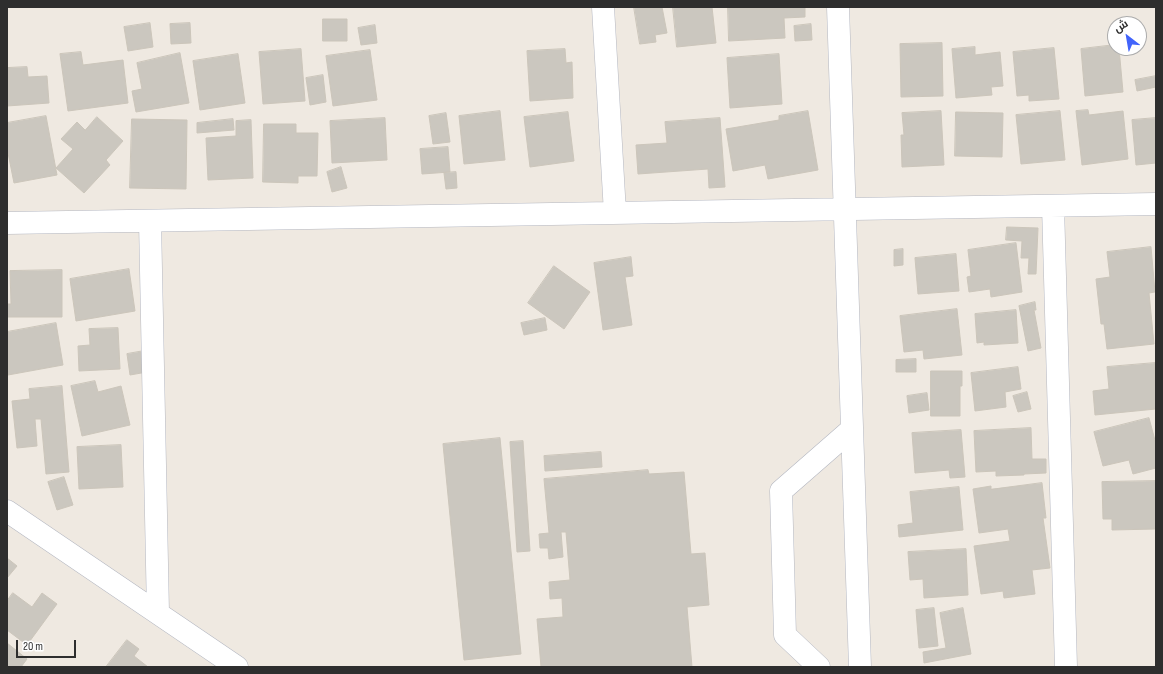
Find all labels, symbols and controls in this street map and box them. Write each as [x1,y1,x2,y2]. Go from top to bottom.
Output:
north arrow [1107,16,1147,56]
text: ش [1112,17,1130,35]
scale bar [18,632,78,658]
text: 20 m [23,639,43,654]

